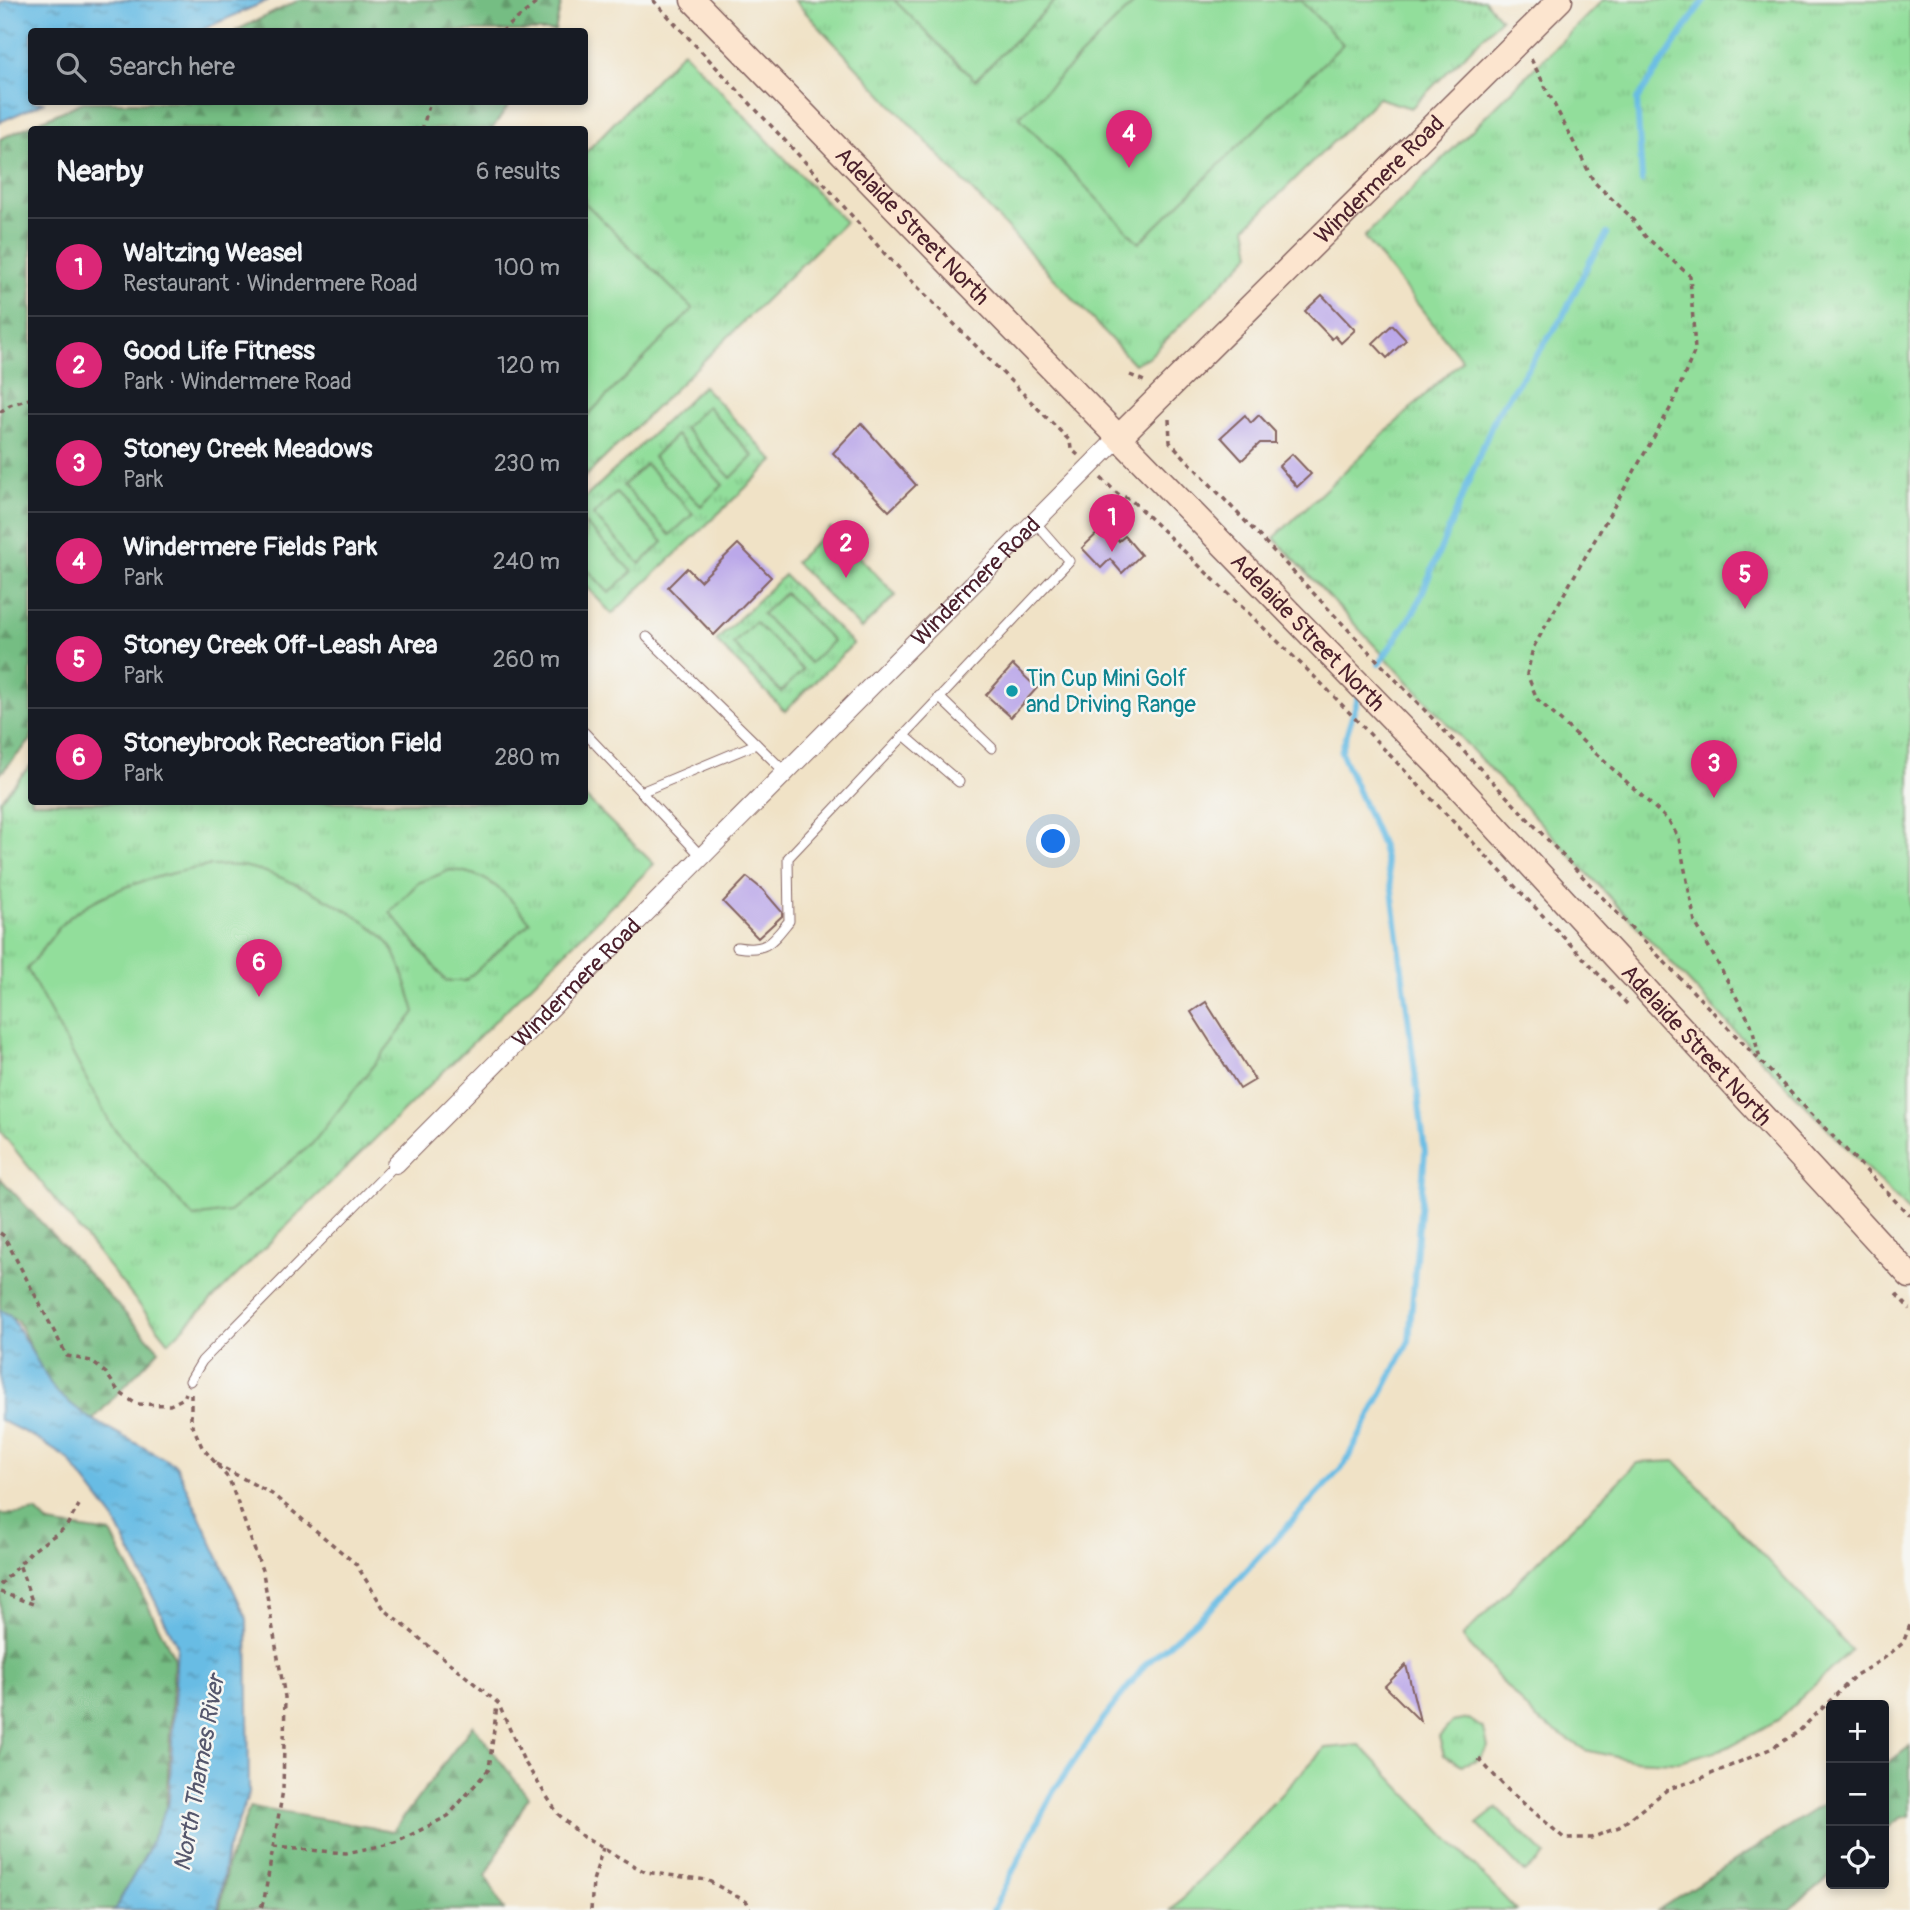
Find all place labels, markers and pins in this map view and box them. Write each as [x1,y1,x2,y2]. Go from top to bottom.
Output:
pin: 4 [1106,110,1152,168]
pin: 1 [1089,494,1135,552]
pin: 2 [823,520,869,578]
pin: 5 [1722,551,1768,609]
place label: Tin Cup Mini Golf and Driving Range [1026,664,1196,719]
marker: Tin Cup Mini Golf and Driving Range [1004,683,1020,699]
pin: 3 [1691,740,1737,798]
pin: 6 [236,939,282,997]

